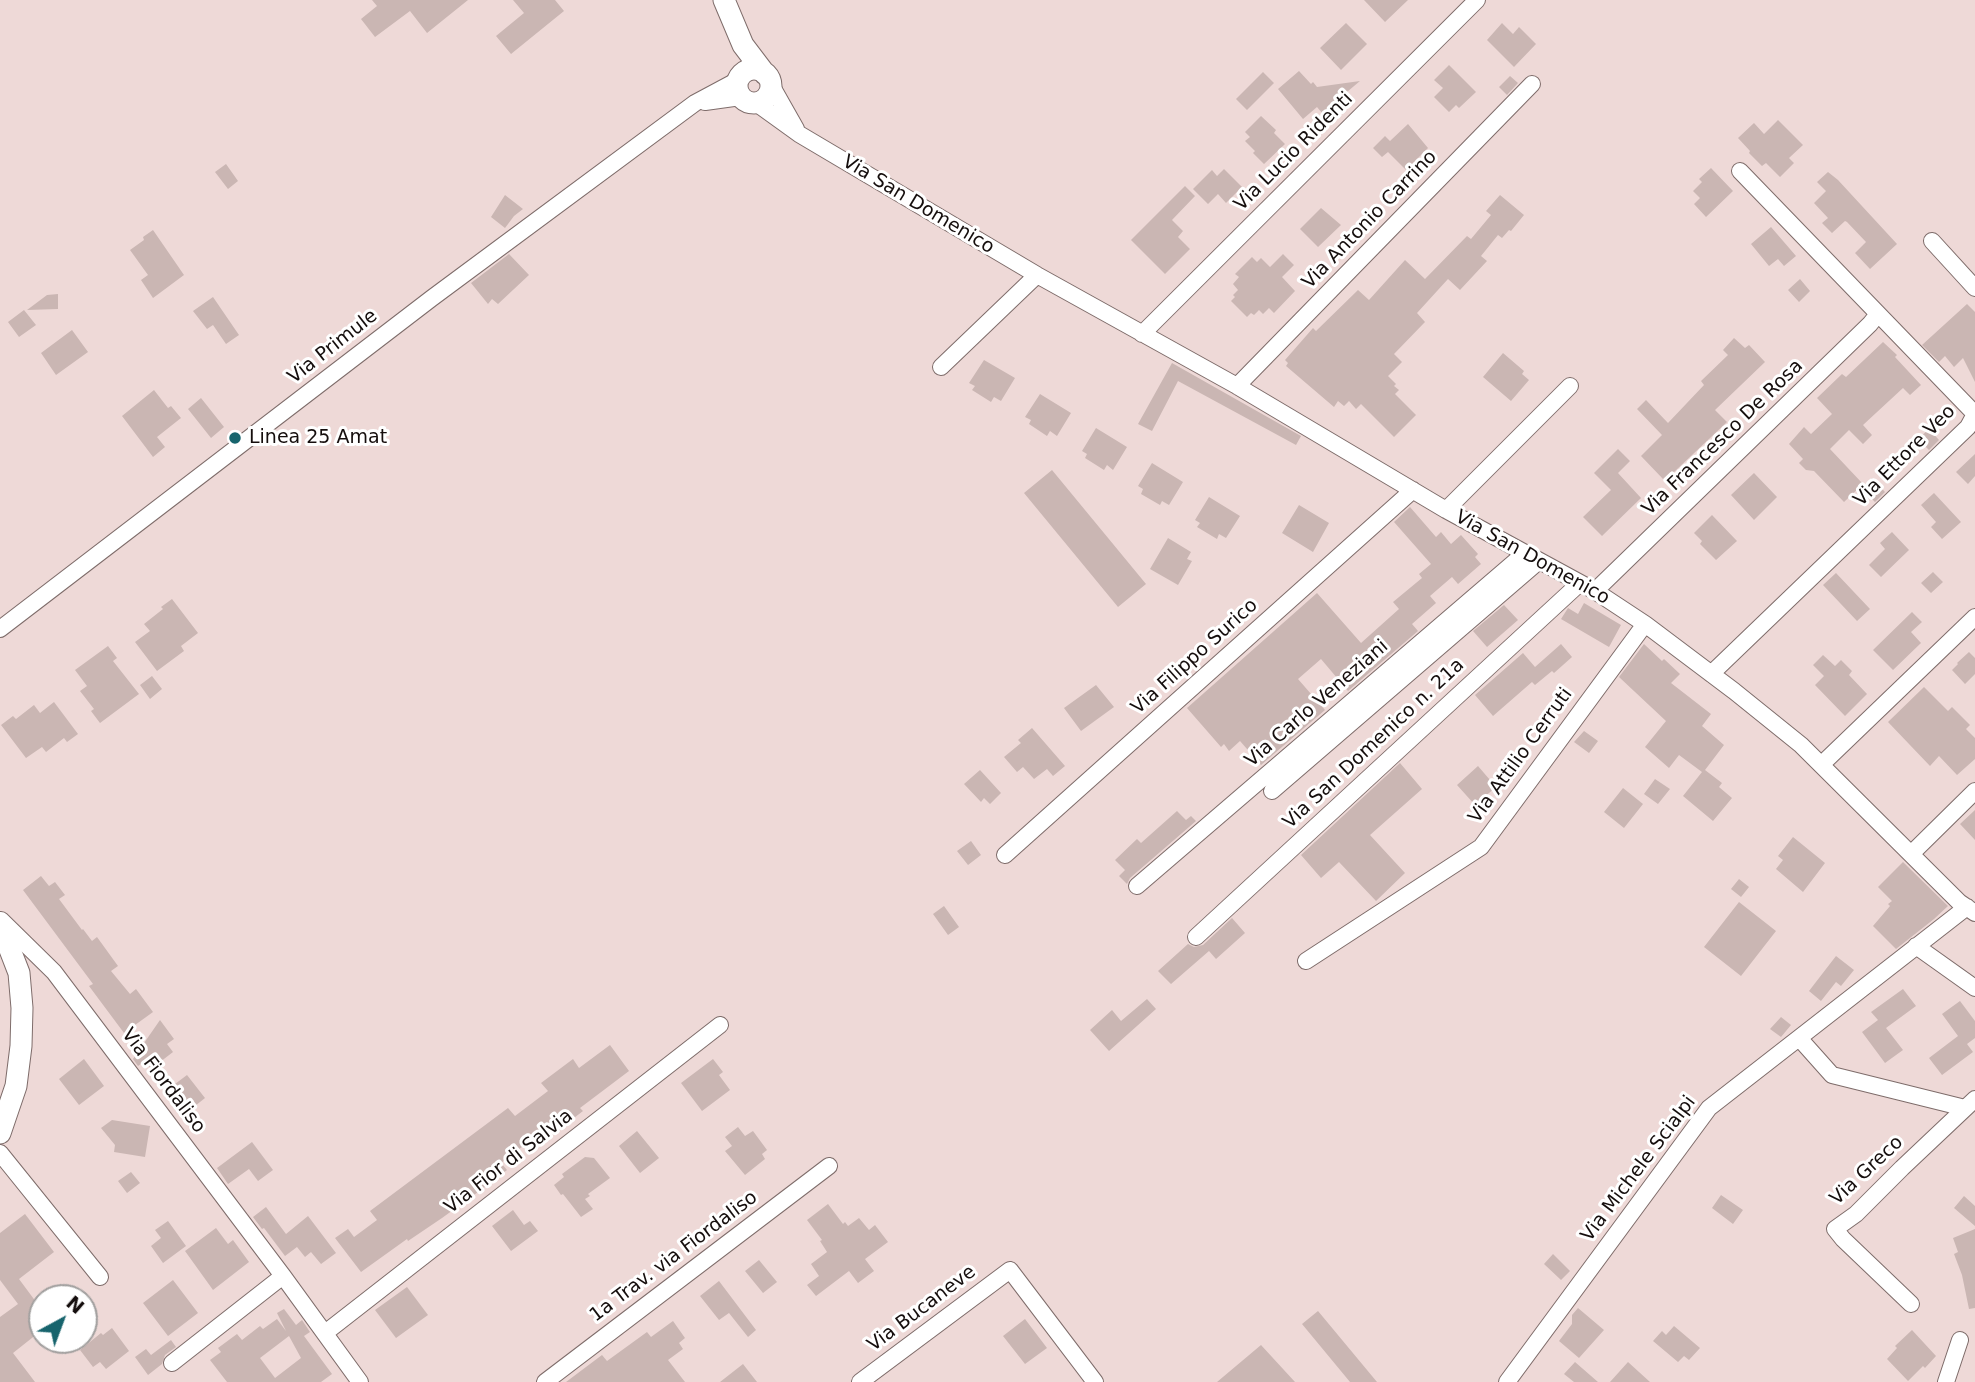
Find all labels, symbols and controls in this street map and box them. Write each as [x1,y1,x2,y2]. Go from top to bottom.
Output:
street label: Via Lucio Ridenti [1230,88,1358,216]
street label: Via Antonio Carrino [1298,146,1442,294]
street label: Via San Domenico [838,151,998,259]
street label: Via Primule [284,305,382,389]
street label: Via Francesco De Rosa [1638,355,1808,521]
street label: Via Ettore Veo [1850,401,1960,511]
place label: Linea 25 Amat [249,427,387,449]
marker: Linea 25 Amat [227,430,243,446]
street label: Via San Domenico [1451,506,1613,610]
street label: Via Filippo Surico [1127,594,1263,720]
street label: Via Carlo Veneziani [1241,636,1393,772]
street label: Via San Domenico n. 21a [1279,654,1469,834]
street label: Via Attilio Cerruti [1464,684,1578,828]
street label: Via Fiordaliso [116,1024,210,1138]
street label: Via Michele Scialpi [1577,1092,1701,1246]
street label: Via Fior di Salvia [440,1105,578,1219]
street label: Via Greco [1826,1131,1908,1211]
street label: 1a Trav. via Fiordaliso [586,1187,762,1327]
street label: Via Bucaneve [863,1261,981,1357]
north arrow [28,1284,98,1354]
text: N [62,1291,89,1318]

